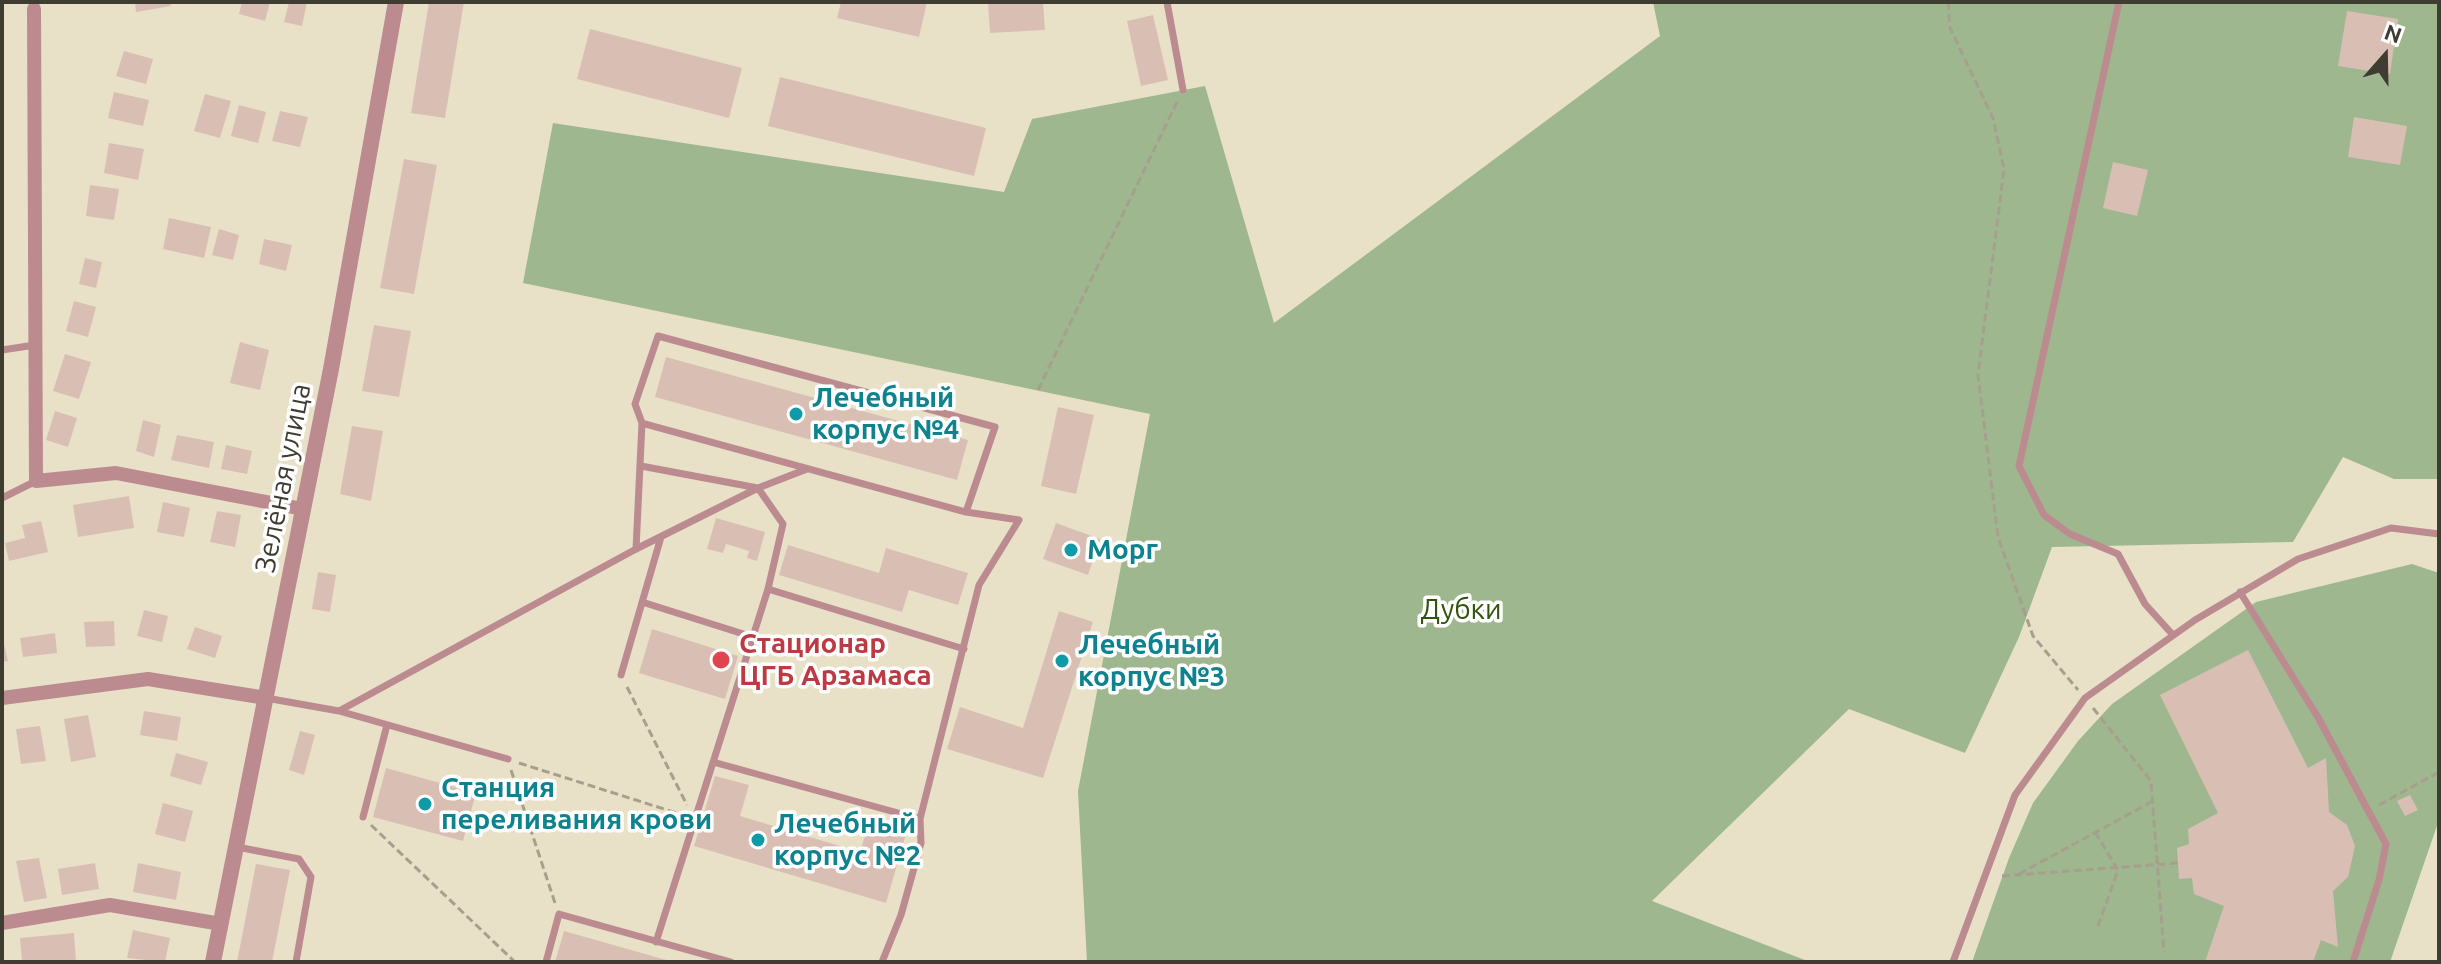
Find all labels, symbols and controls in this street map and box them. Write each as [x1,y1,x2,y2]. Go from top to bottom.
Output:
north arrow [2345,16,2425,96]
text: N [2381,18,2405,48]
street label: Зелёная улица [248,381,318,575]
place label: Лечебный корпус №4 [812,381,959,447]
marker: Лечебный корпус №4 [787,405,805,423]
place label: Морг [1087,533,1158,567]
marker: Морг [1062,541,1080,559]
park label: Дубки [1420,593,1502,627]
place label: Стационар ЦГБ Арзамаса [739,627,932,693]
place label: Лечебный корпус №3 [1078,628,1225,694]
marker: Стационар ЦГБ Арзамаса [710,649,732,671]
marker: Лечебный корпус №3 [1053,652,1071,670]
place label: Станция переливания крови [441,771,712,837]
marker: Станция переливания крови [416,795,434,813]
place label: Лечебный корпус №2 [774,807,921,873]
marker: Лечебный корпус №2 [749,831,767,849]

